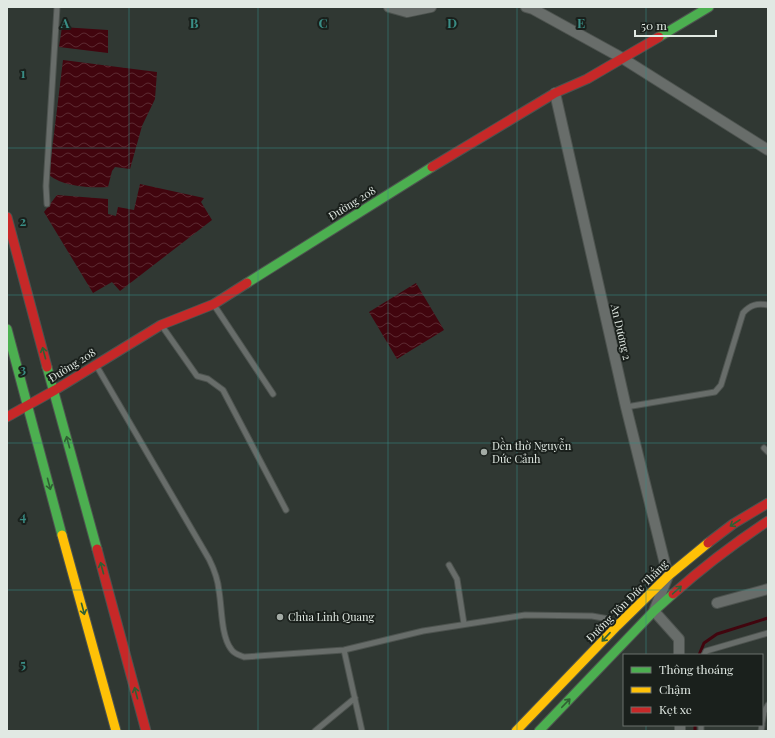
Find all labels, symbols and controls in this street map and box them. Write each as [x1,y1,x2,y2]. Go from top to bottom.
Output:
scale bar [635,12,716,38]
text: A [60,14,70,31]
text: B [190,14,199,31]
text: C [318,14,328,31]
text: D [447,14,457,31]
text: E [577,14,585,31]
text: 50 m [641,17,667,33]
text: 1 [21,64,26,81]
street label: Đường 208 [325,182,378,223]
text: 2 [20,212,27,229]
street label: An Dương 2 [608,302,635,361]
street label: Đường 208 [45,344,98,385]
one-way arrow [39,347,47,360]
text: 3 [20,360,26,377]
one-way arrow [64,436,72,449]
place label: Đền thờ Nguyễn Đức Cảnh [492,437,572,466]
marker: Đền thờ Nguyễn Đức Cảnh [479,447,489,457]
one-way arrow [45,477,53,490]
text: 4 [20,507,27,524]
one-way arrow [729,520,741,528]
street label: Đường Tôn Đức Thắng [582,556,671,645]
one-way arrow [98,562,105,575]
one-way arrow [672,586,682,595]
one-way arrow [80,603,87,616]
place label: Chùa Linh Quang [288,609,374,624]
marker: Chùa Linh Quang [275,612,285,622]
one-way arrow [602,632,611,642]
legend [623,654,763,726]
text: 5 [20,655,26,672]
text: Thông thoáng [659,661,734,677]
text: Chậm [659,681,691,697]
one-way arrow [132,687,139,700]
one-way arrow [561,698,571,708]
text: Kẹt xe [659,701,692,717]

